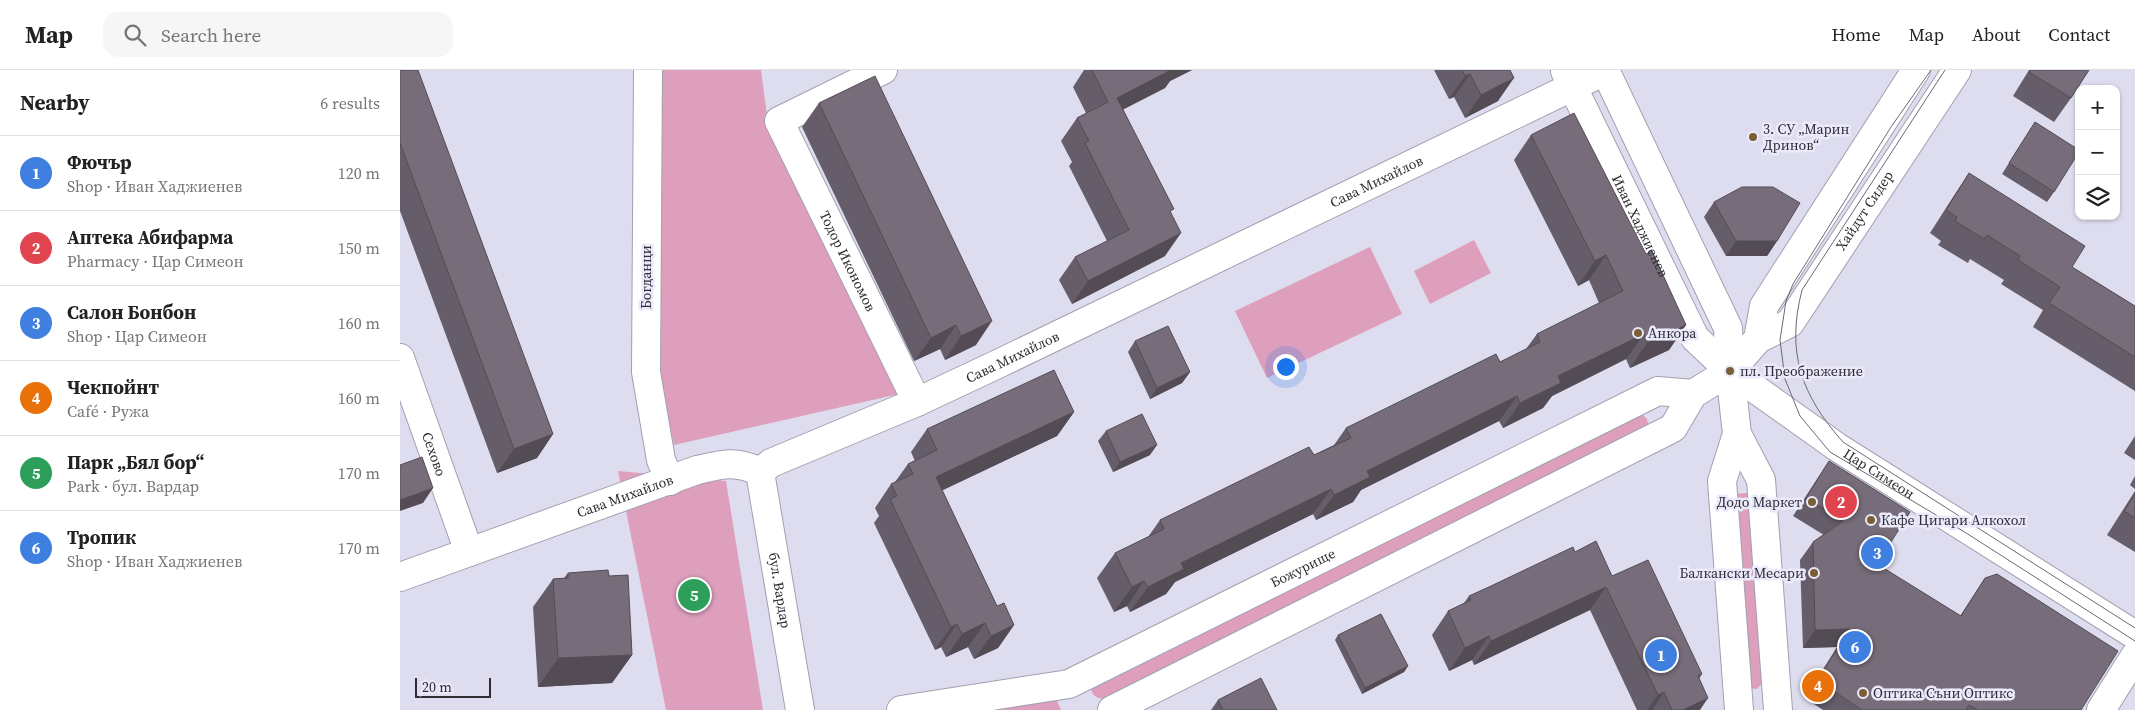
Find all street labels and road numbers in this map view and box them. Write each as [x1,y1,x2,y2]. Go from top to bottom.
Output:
street label: Сава Михайлов [1326,150,1426,212]
street label: Хайдут Сидер [1831,167,1898,254]
street label: Иван Хаджиенев [1607,171,1674,280]
street label: Тодор Икономов [815,208,881,315]
street label: Богданци [636,245,656,309]
street label: Сава Михайлов [962,326,1062,388]
street label: Сехово [417,429,451,479]
street label: Цар Симеон [1840,444,1919,504]
street label: Сава Михайлов [574,469,676,523]
street label: Божурище [1267,543,1339,592]
street label: бул. Вардар [764,551,796,630]

